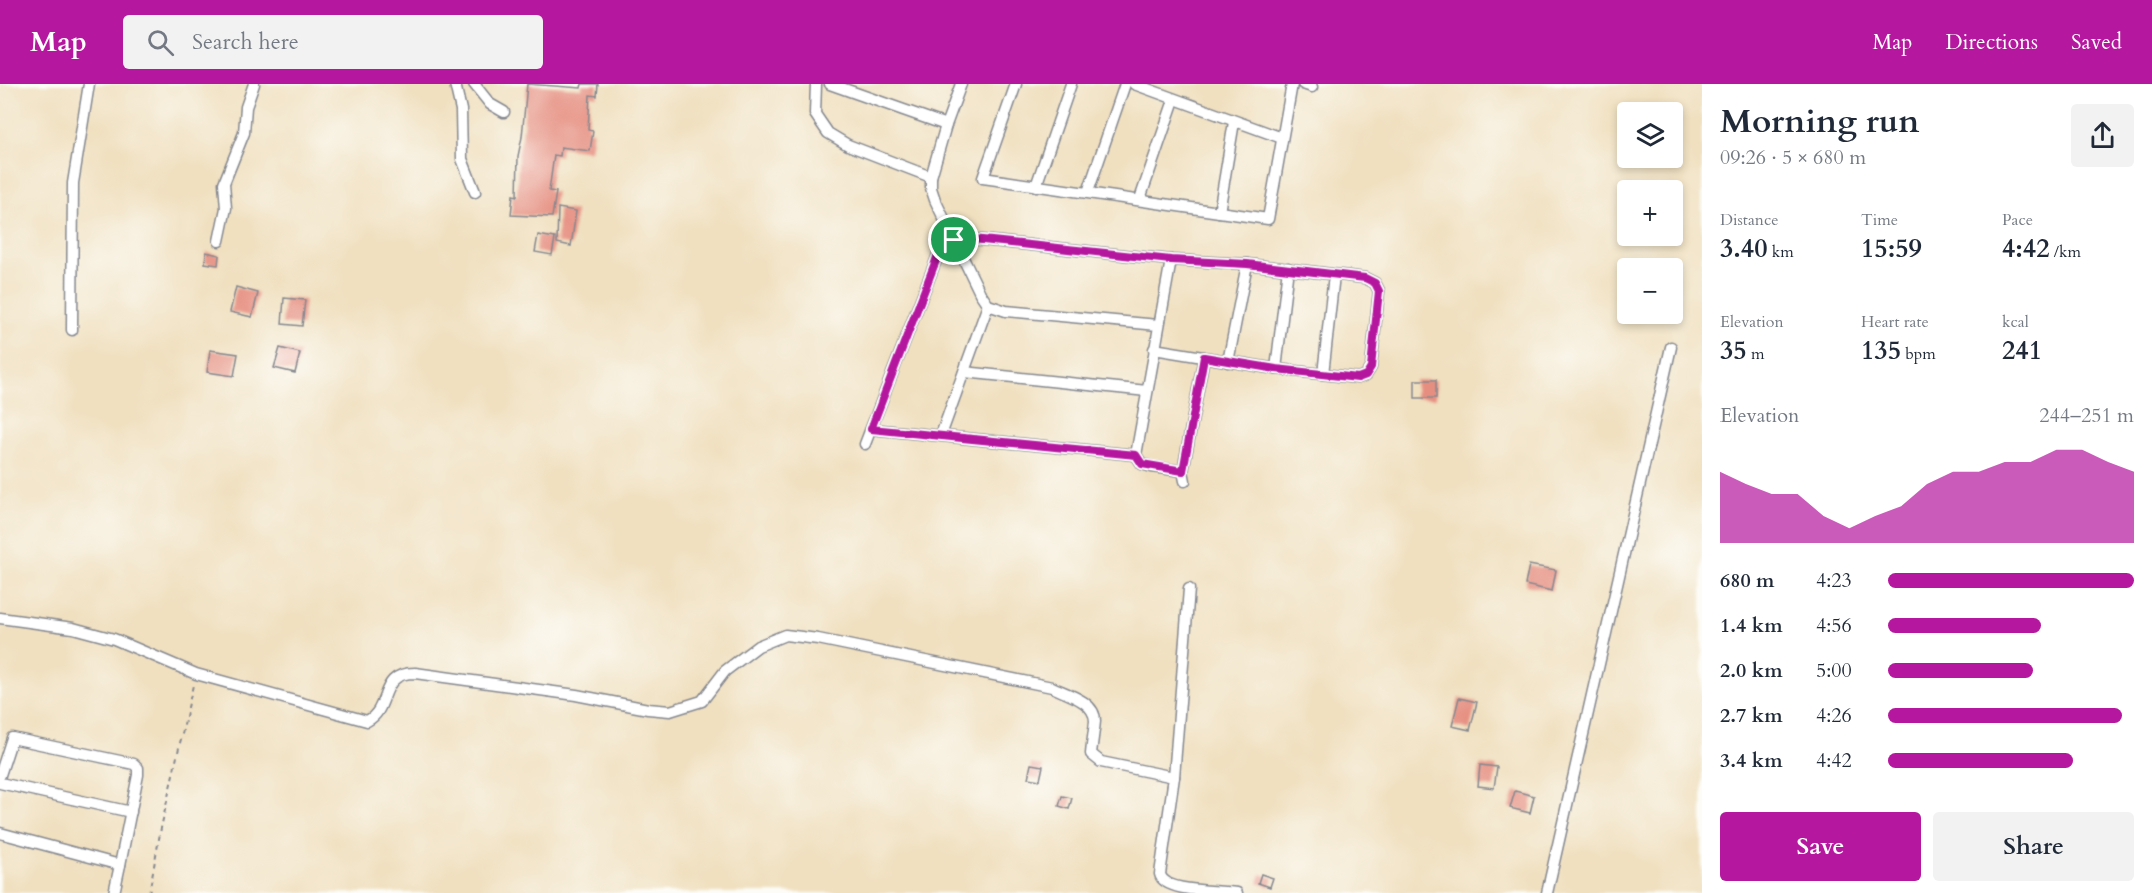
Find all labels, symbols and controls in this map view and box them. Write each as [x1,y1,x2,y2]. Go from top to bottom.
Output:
search box [123,15,543,69]
text: Map [30,23,87,61]
icon: search [144,26,177,59]
text: Search here [192,27,299,57]
text: Map [1872,28,1912,57]
text: Directions [1945,28,2038,57]
text: Saved [2071,28,2122,57]
text: Morning run [1720,99,1920,144]
map controls [1617,102,1683,324]
button: layers [1617,102,1683,168]
button: share [2071,104,2134,167]
text: 09:26 · 5 × 680 m [1720,144,1866,171]
button: + [1617,180,1683,246]
text: Distance [1720,209,1778,231]
text: Time [1861,209,1898,231]
text: Pace [2002,209,2033,231]
pin [928,214,979,265]
icon: arrive [937,223,970,256]
text: 3.40 [1720,231,1768,266]
text: 15:59 [1861,231,1922,266]
text: 4:42 [2002,231,2050,266]
text: km [1768,241,1794,263]
text: /km [2050,241,2081,263]
button: − [1617,258,1683,324]
text: Elevation [1720,311,1784,333]
text: Heart rate [1861,311,1929,333]
text: kcal [2002,311,2029,333]
text: 35 [1720,333,1747,368]
text: 135 [1861,333,1901,368]
text: 241 [2002,333,2042,368]
text: m [1747,343,1764,365]
text: bpm [1901,343,1936,365]
text: Elevation [1720,402,1799,429]
text: 244–251 m [2039,402,2134,429]
text: 680 m [1720,567,1775,594]
text: 4:23 [1816,567,1852,594]
text: 1.4 km [1720,612,1783,639]
text: 4:56 [1816,612,1852,639]
text: 2.0 km [1720,657,1783,684]
text: 5:00 [1816,657,1852,684]
text: 2.7 km [1720,702,1783,729]
text: 4:26 [1816,702,1852,729]
text: 3.4 km [1720,747,1783,774]
text: 4:42 [1816,747,1852,774]
button: Save [1720,812,1921,881]
button: Share [1933,812,2134,881]

